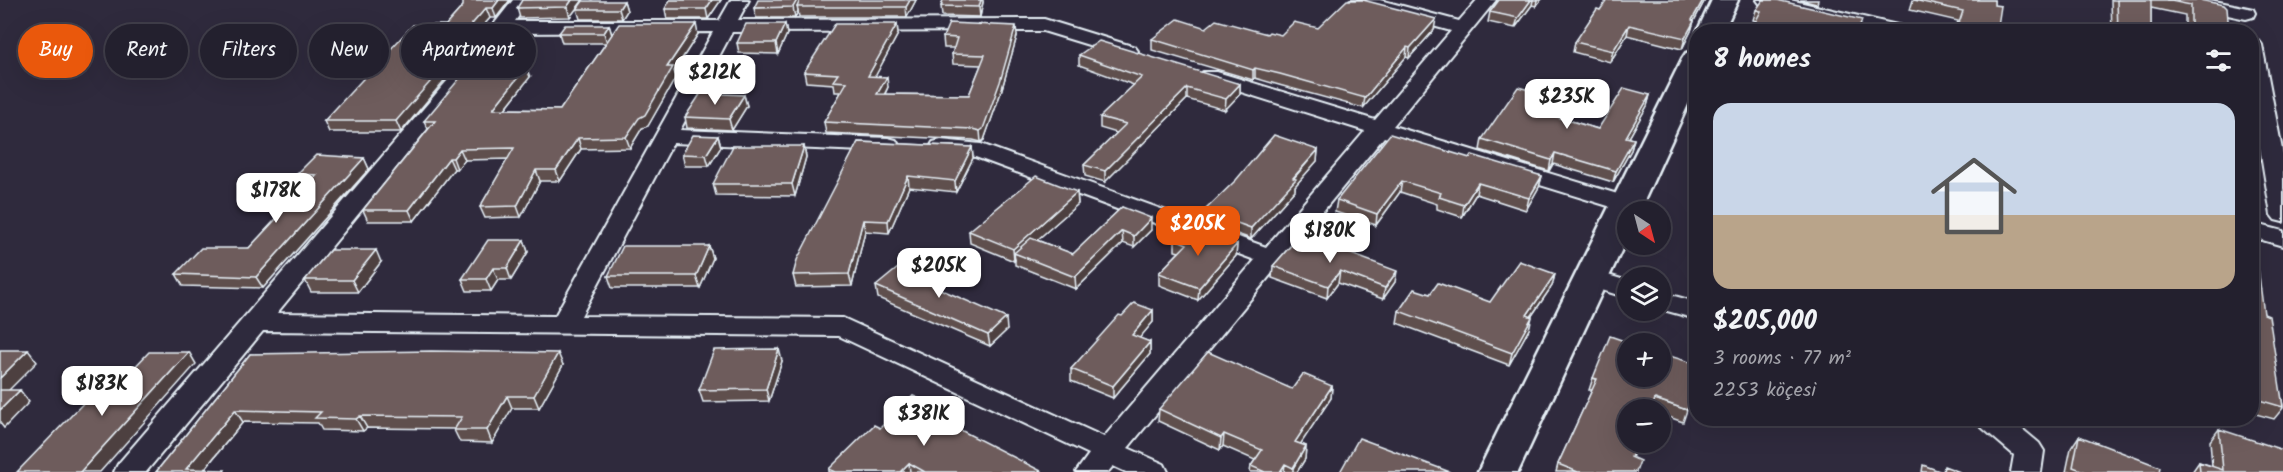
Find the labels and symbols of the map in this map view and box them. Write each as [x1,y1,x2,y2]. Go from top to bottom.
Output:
pin: $212K [673,55,757,106]
pin: $235K [1525,79,1609,130]
pin: $178K [234,173,318,224]
north arrow [1617,201,1671,255]
pin: $205K [1156,206,1240,257]
pin: $180K [1288,213,1372,264]
pin: $205K [897,248,981,299]
pin: $183K [60,366,144,417]
pin: $381K [882,396,966,447]

